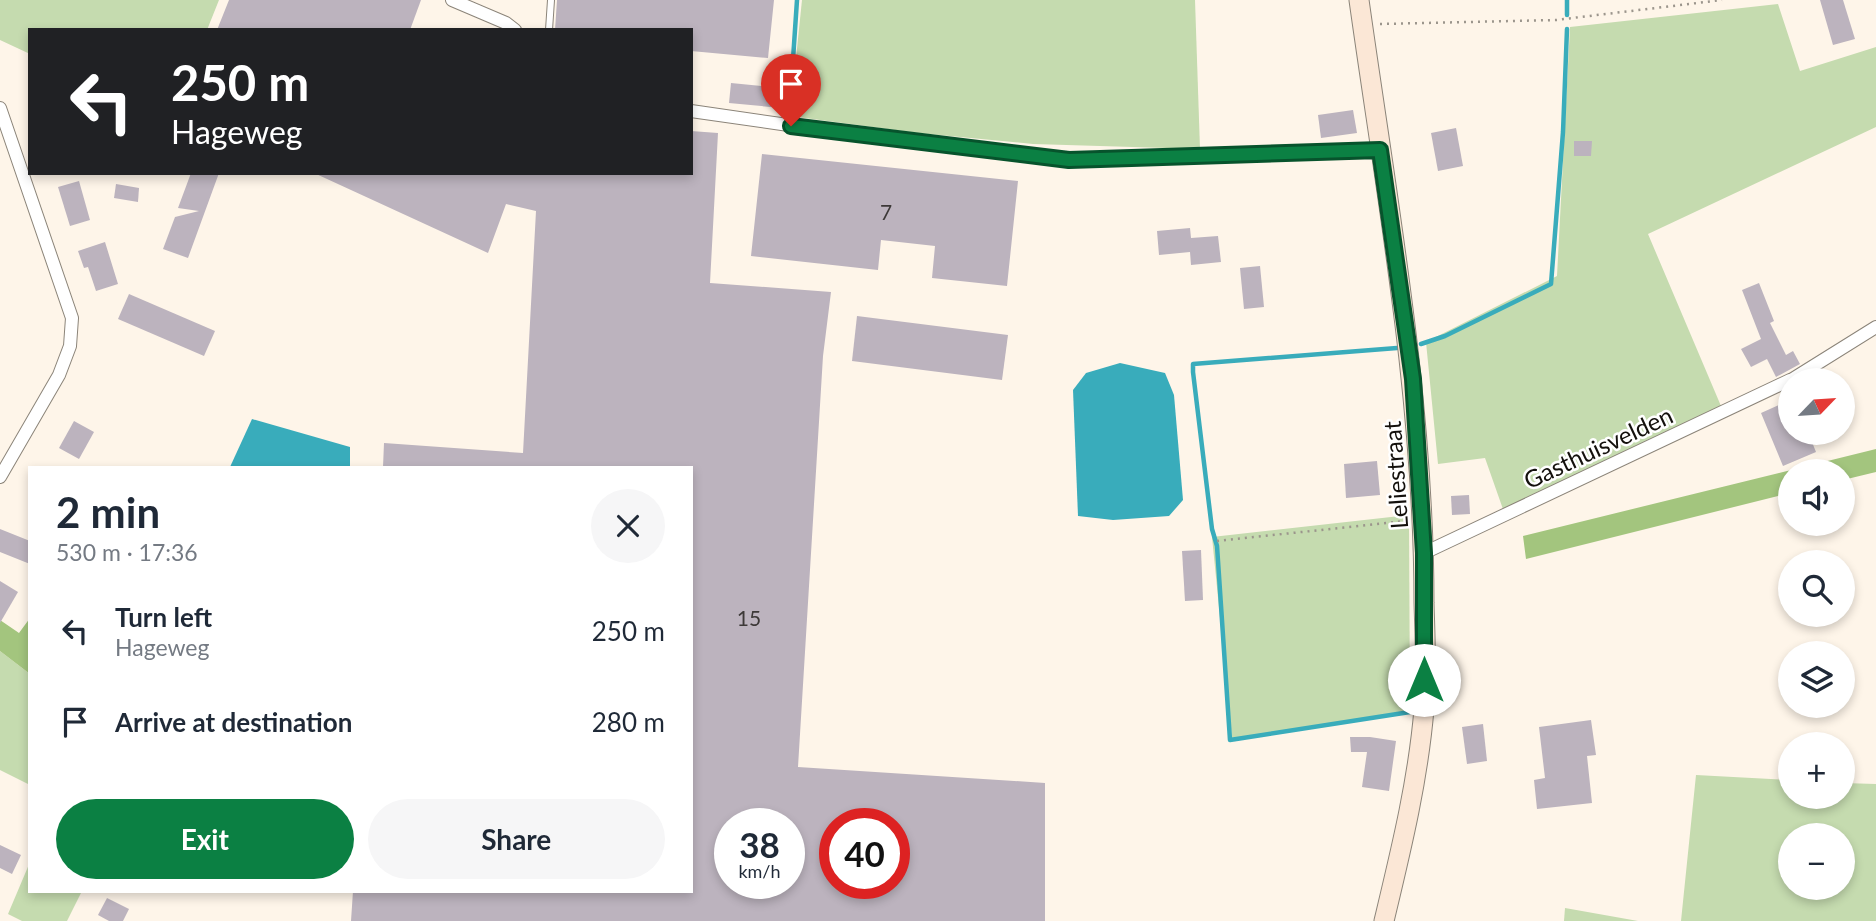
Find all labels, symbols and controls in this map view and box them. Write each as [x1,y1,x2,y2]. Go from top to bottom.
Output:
text: 250 m [171,53,309,111]
pin [761,54,821,126]
icon: left [56,56,147,147]
icon: arrive [772,65,810,103]
text: Hageweg [171,112,302,151]
house number: 7 [880,199,892,224]
north arrow [1778,368,1855,444]
map controls [1778,368,1855,900]
street label: Gasthuisvelden [1519,400,1677,494]
street label: Leliestraat [1377,420,1413,530]
button: sound [1778,459,1855,536]
text: 2 min [56,487,160,537]
button: close [591,489,665,563]
text: 530 m · 17:36 [56,538,198,566]
button: search [1778,550,1855,627]
text: Turn left [115,601,212,633]
house number: 15 [737,605,761,630]
icon: left [56,612,94,650]
text: 250 m [592,615,665,647]
text: Hageweg [115,633,209,661]
button: layers [1778,641,1855,718]
position arrow [1387,643,1461,717]
icon: arrive [56,703,94,741]
text: Arrive at destination [115,706,352,738]
text: 280 m [592,706,665,738]
button: + [1778,732,1855,809]
button: Exit [56,799,354,879]
button: Share [368,799,665,879]
speed limit sign: 40 [819,808,910,899]
text: 38 [739,823,780,865]
button: − [1778,823,1855,900]
text: km/h [738,860,781,882]

